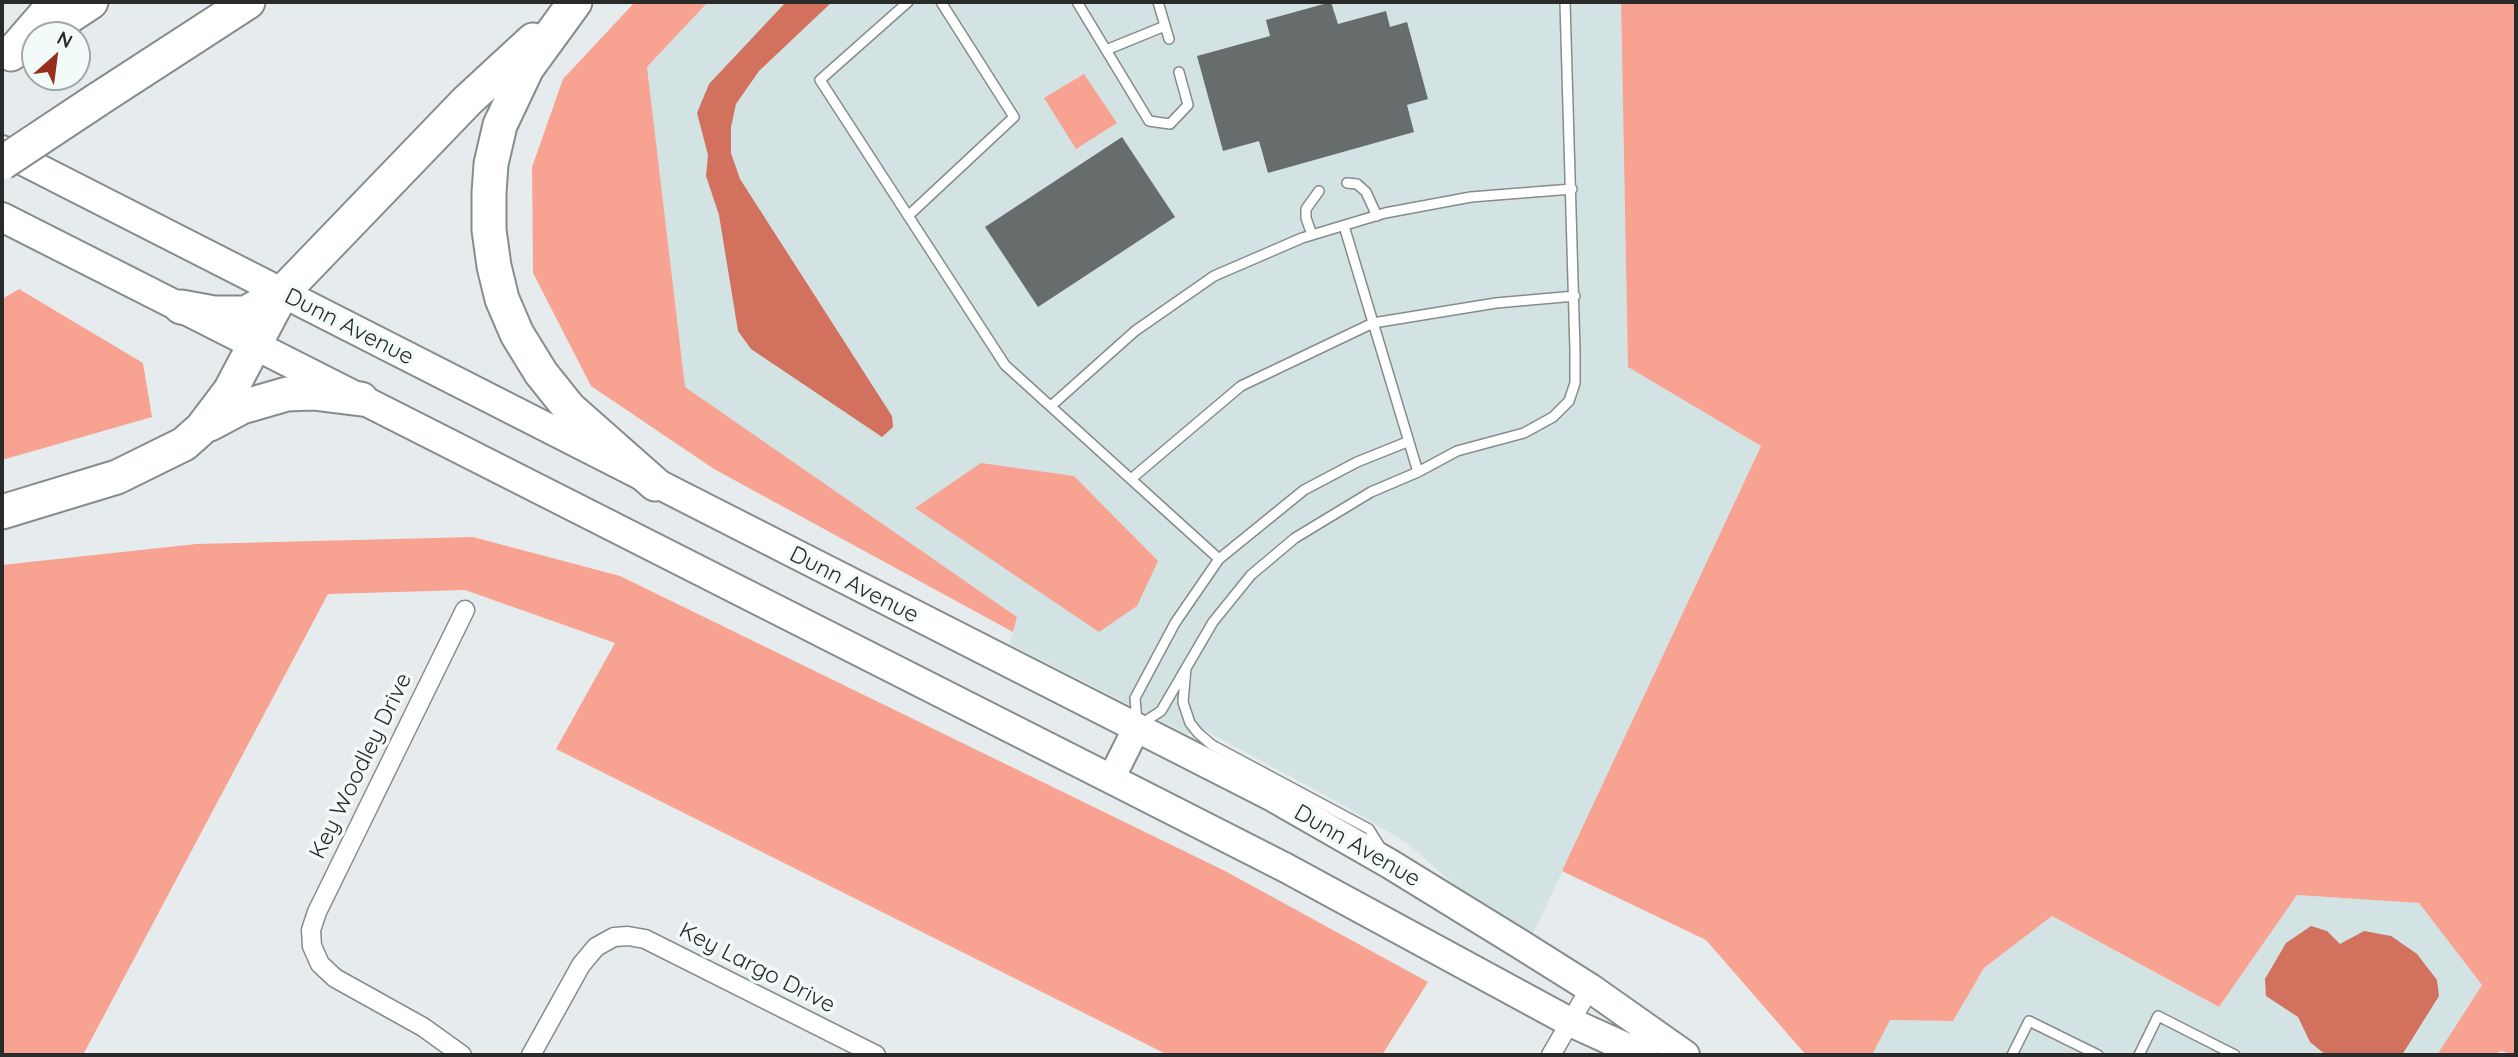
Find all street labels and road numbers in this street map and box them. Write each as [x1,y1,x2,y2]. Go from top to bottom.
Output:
street label: Dunn Avenue [280,283,418,371]
street label: Dunn Avenue [785,541,923,629]
street label: Key Woodley Drive [304,668,418,864]
street label: Dunn Avenue [1289,799,1425,893]
street label: Key Largo Drive [674,917,840,1019]

